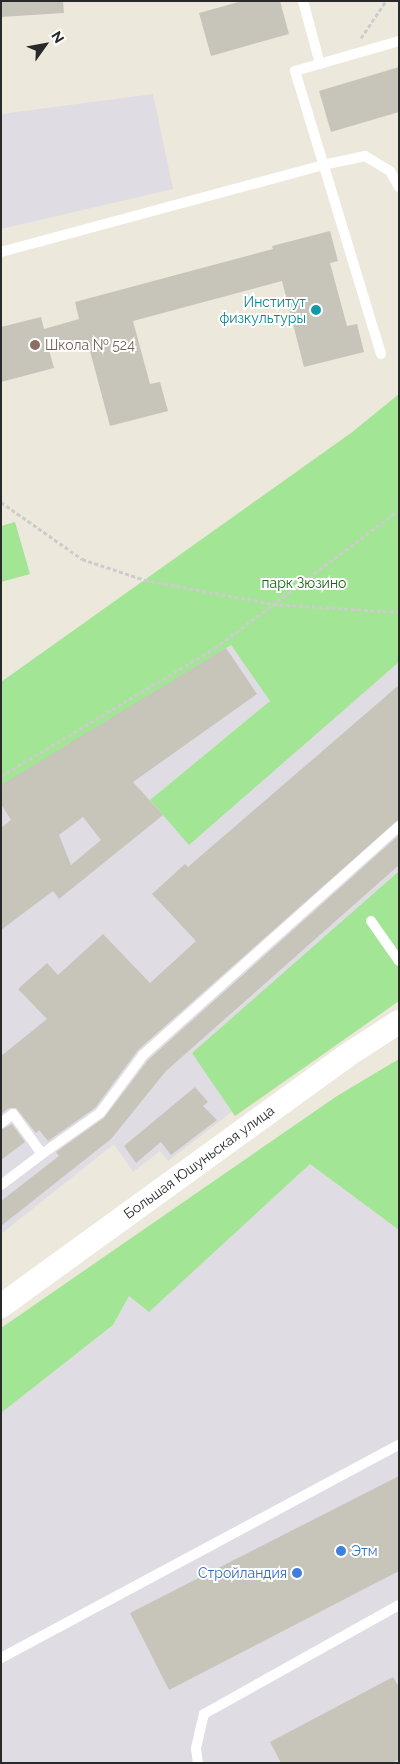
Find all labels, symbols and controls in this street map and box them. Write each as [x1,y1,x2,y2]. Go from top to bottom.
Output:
north arrow [20,20,70,70]
text: N [48,28,67,46]
place label: Институт физкультуры [219,294,306,326]
marker: Институт физкультуры [310,304,322,316]
place label: Школа № 524 [45,337,135,353]
marker: Школа № 524 [29,339,41,351]
park label: парк Зюзино [262,575,346,591]
street label: Большая Юшуньская улица [120,1102,278,1222]
place label: Этм [351,1543,378,1559]
marker: Этм [335,1545,347,1557]
place label: Стройландия [198,1565,287,1581]
marker: Стройландия [291,1567,303,1579]

